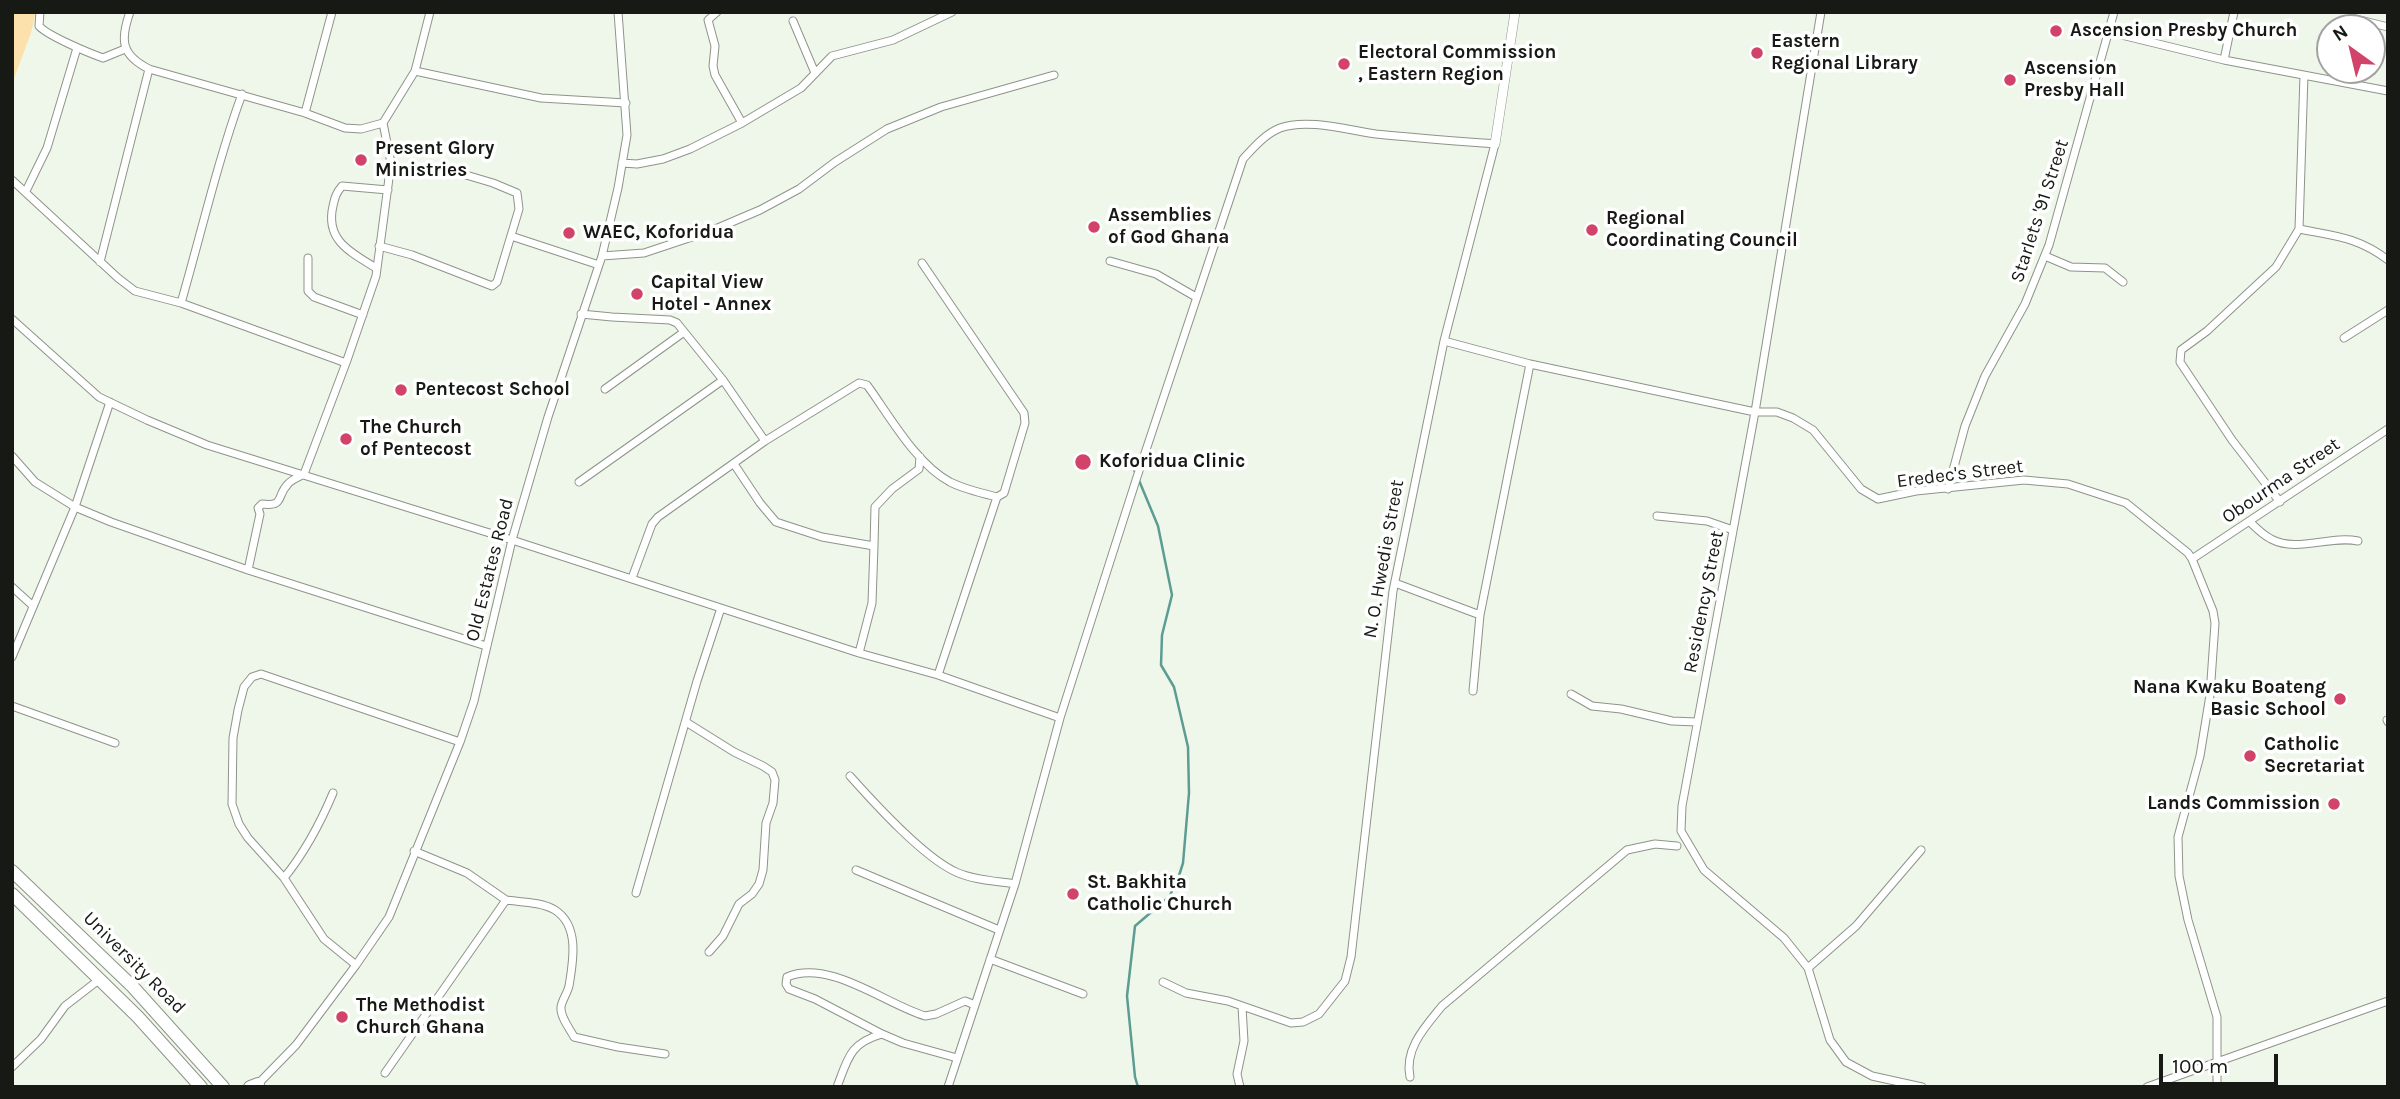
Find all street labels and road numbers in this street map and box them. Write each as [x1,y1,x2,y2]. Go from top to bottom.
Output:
street label: Starlets '91 Street [2006,137,2074,285]
street label: Obourma Street [2218,433,2344,529]
street label: Eredec's Street [1895,455,2025,493]
street label: N. O. Hwedie Street [1359,478,1409,640]
street label: Old Estates Road [461,496,519,644]
street label: Residency Street [1679,529,1729,675]
street label: University Road [78,907,190,1019]

